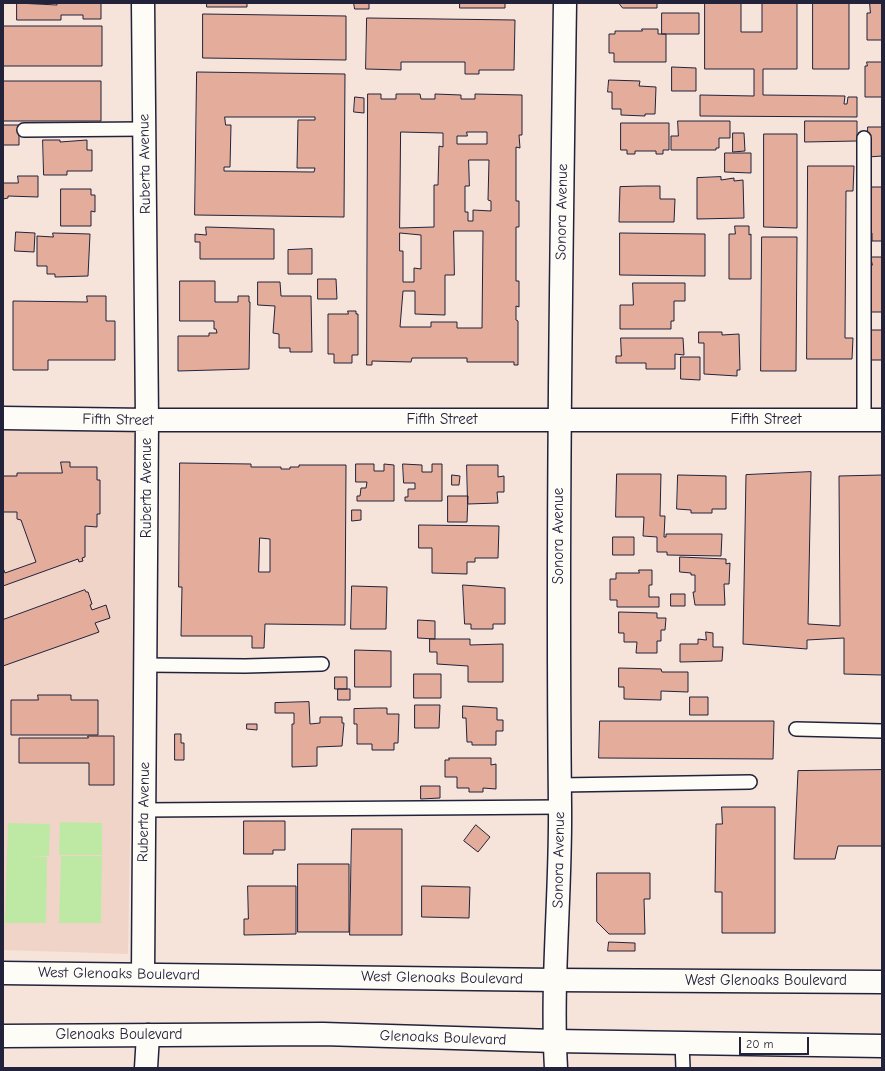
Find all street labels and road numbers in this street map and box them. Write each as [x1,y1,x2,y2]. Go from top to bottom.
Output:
street label: Ruberta Avenue [135,114,155,214]
street label: Sonora Avenue [552,164,572,260]
street label: Fifth Street [82,410,154,430]
street label: Fifth Street [406,411,478,429]
street label: Fifth Street [730,411,802,429]
street label: Ruberta Avenue [138,438,156,538]
street label: Sonora Avenue [550,488,568,584]
street label: Ruberta Avenue [134,762,154,862]
street label: Sonora Avenue [549,812,569,908]
street label: West Glenoaks Boulevard [38,964,200,984]
street label: West Glenoaks Boulevard [361,968,523,988]
street label: West Glenoaks Boulevard [685,972,847,990]
street label: Glenoaks Boulevard [56,1026,182,1044]
street label: Glenoaks Boulevard [379,1027,507,1049]

